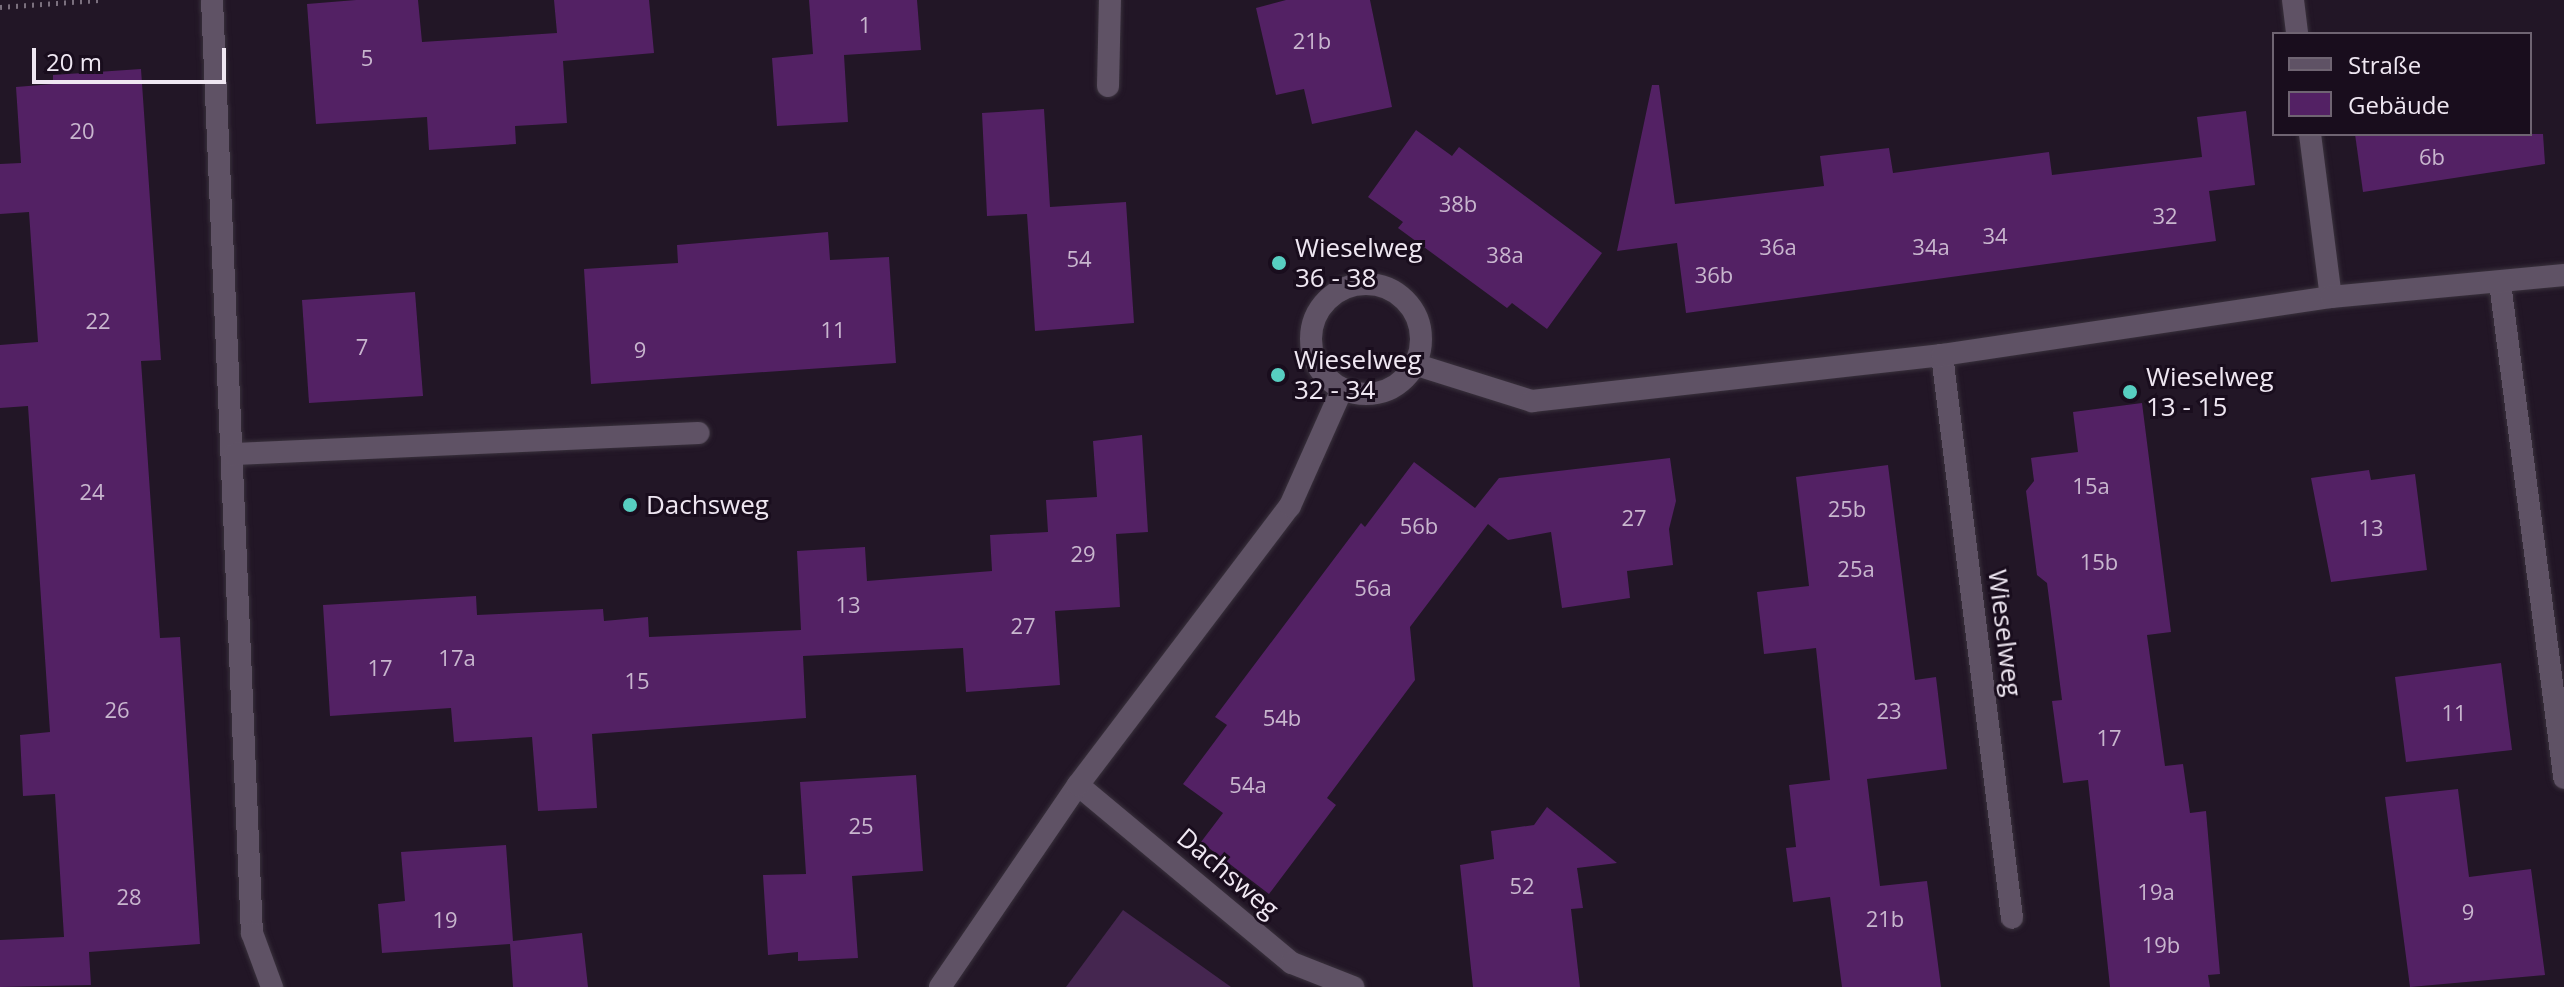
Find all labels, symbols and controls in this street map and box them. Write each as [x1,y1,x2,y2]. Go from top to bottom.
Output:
house number: 1 [859,12,871,38]
house number: 21b [1293,28,1331,54]
scale bar [36,32,230,82]
legend [2272,32,2532,136]
text: 20 m [46,45,102,78]
house number: 5 [361,45,373,71]
text: Straße [2348,48,2421,81]
text: Gebäude [2348,88,2450,121]
house number: 20 [69,118,95,144]
house number: 6b [2419,144,2445,170]
house number: 38b [1439,191,1477,217]
house number: 32 [2152,203,2178,229]
house number: 34 [1982,223,2008,249]
place label: Wieselweg 36 - 38 [1295,232,1423,294]
house number: 36a [1759,234,1797,260]
house number: 34a [1912,234,1950,260]
house number: 38a [1486,242,1524,268]
house number: 54 [1066,246,1092,272]
marker: Wieselweg 36 - 38 [1270,254,1288,272]
house number: 36b [1695,262,1733,288]
house number: 22 [85,308,111,334]
house number: 11 [820,317,846,343]
house number: 7 [356,334,368,360]
house number: 9 [634,337,646,363]
place label: Wieselweg 32 - 34 [1294,344,1422,406]
place label: Wieselweg 13 - 15 [2146,361,2274,422]
marker: Wieselweg 32 - 34 [1269,366,1287,384]
marker: Wieselweg 13 - 15 [2121,383,2139,401]
house number: 15a [2072,473,2110,499]
house number: 24 [79,479,105,505]
place label: Dachsweg [646,489,769,521]
marker: Dachsweg [621,496,639,514]
house number: 25b [1828,496,1866,522]
house number: 27 [1621,505,1647,531]
house number: 56b [1400,513,1438,539]
house number: 13 [2358,515,2384,541]
house number: 29 [1070,541,1096,567]
house number: 15b [2080,549,2118,575]
house number: 25a [1837,556,1875,582]
street label: Wieselweg [1982,568,2028,698]
house number: 56a [1354,575,1392,601]
house number: 13 [835,592,861,618]
house number: 27 [1010,613,1036,639]
house number: 17a [438,645,476,671]
house number: 17 [367,655,393,681]
house number: 15 [624,668,650,694]
house number: 26 [104,697,130,723]
house number: 23 [1876,698,1902,724]
house number: 11 [2441,700,2467,726]
house number: 54b [1263,705,1301,731]
house number: 17 [2096,725,2122,751]
house number: 54a [1229,772,1267,798]
house number: 25 [848,813,874,839]
street label: Dachsweg [1171,822,1285,924]
house number: 52 [1509,873,1535,899]
house number: 19a [2137,879,2175,905]
house number: 28 [116,884,142,910]
house number: 9 [2462,899,2474,925]
house number: 21b [1866,906,1904,932]
house number: 19 [432,907,458,933]
house number: 19b [2142,932,2180,958]

